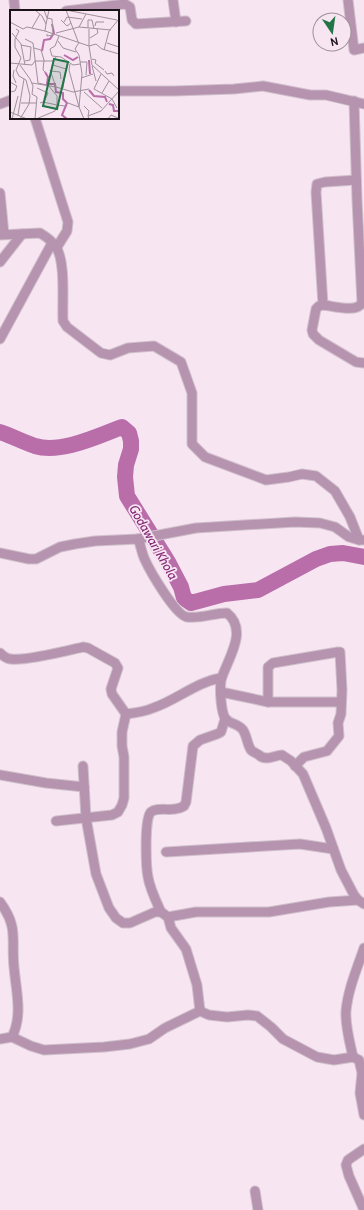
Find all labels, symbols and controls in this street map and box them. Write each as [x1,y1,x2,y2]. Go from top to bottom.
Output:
inset map [10,10,119,119]
north arrow [312,12,352,52]
text: N [329,34,340,49]
water label: Godawari Khola [126,502,182,582]

